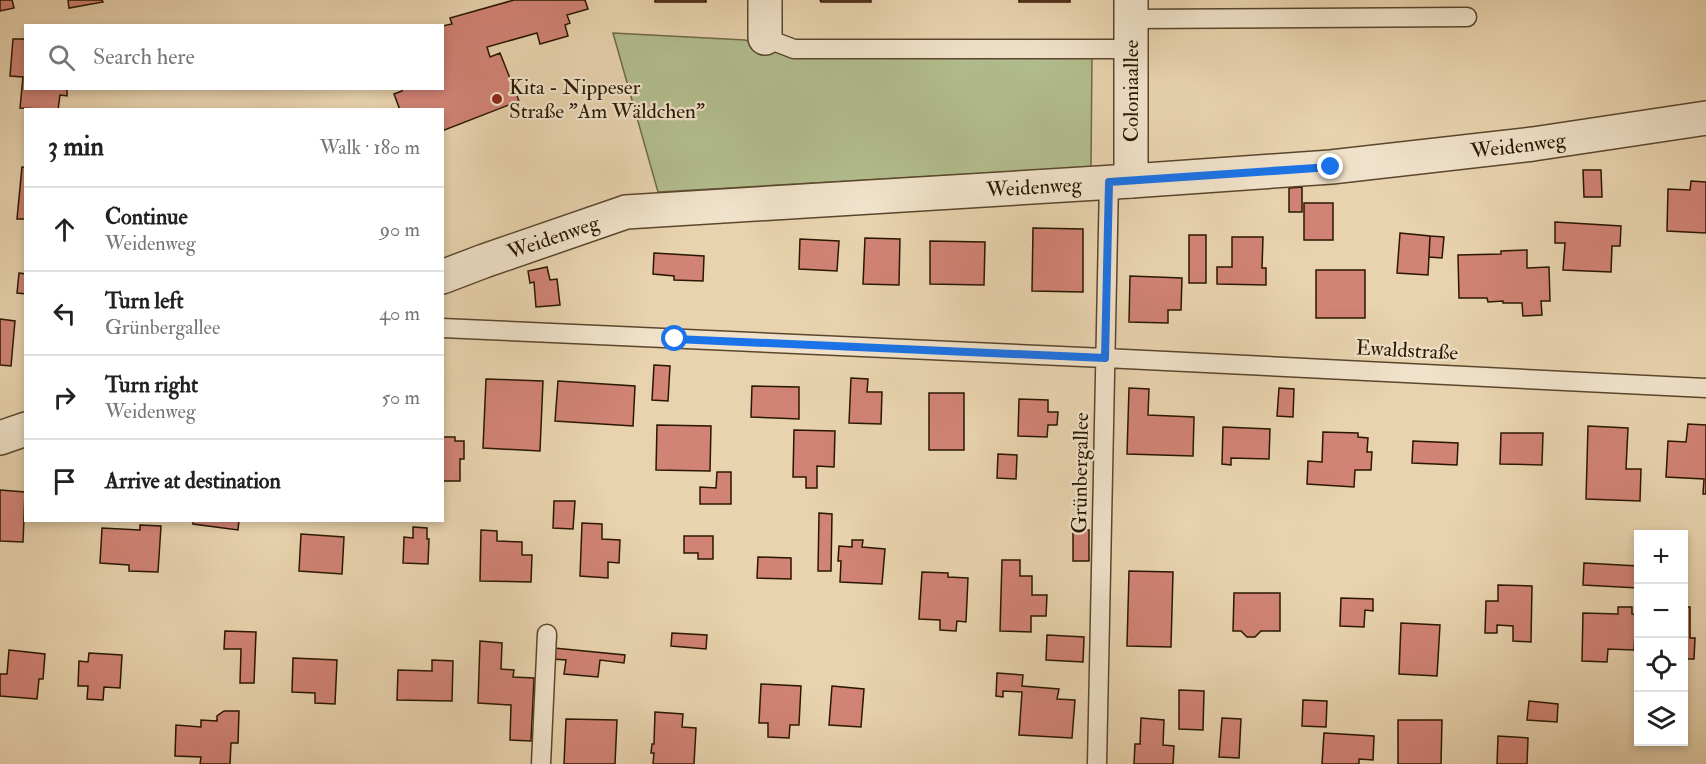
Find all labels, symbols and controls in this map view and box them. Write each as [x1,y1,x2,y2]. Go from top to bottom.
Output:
search box [24,24,444,90]
street label: Coloniaallee [1118,39,1145,142]
icon: search [45,41,78,74]
text: Search here [93,43,195,71]
place label: Kita - Nippeser Straße "Am Wäldchen" [509,74,705,125]
marker: Kita - Nippeser Straße "Am Wäldchen" [490,92,504,106]
street label: Weidenweg [1468,126,1568,165]
text: 3 min [48,131,104,163]
text: Walk · 180 m [320,135,420,160]
route end [1317,153,1343,179]
street label: Weidenweg [985,171,1083,204]
text: Continue [105,203,188,231]
street label: Weidenweg [503,209,603,266]
icon: ahead [48,213,81,246]
text: 90 m [380,217,420,242]
text: Weidenweg [105,231,196,256]
text: Turn left [105,287,184,315]
icon: left [48,297,81,330]
text: 40 m [379,301,420,326]
text: Grünbergallee [105,315,220,340]
route start [661,325,687,351]
street label: Ewaldstraße [1355,334,1459,367]
text: Turn right [105,371,198,399]
icon: right [48,381,81,414]
text: 50 m [381,385,420,410]
text: Weidenweg [105,399,196,424]
street label: Grünbergallee [1066,412,1095,534]
icon: arrive [48,465,81,498]
text: Arrive at destination [105,467,281,495]
map controls [1634,530,1688,746]
button: + [1634,530,1688,584]
button: − [1634,584,1688,638]
button: locate [1634,638,1688,692]
button: layers [1634,692,1688,746]

